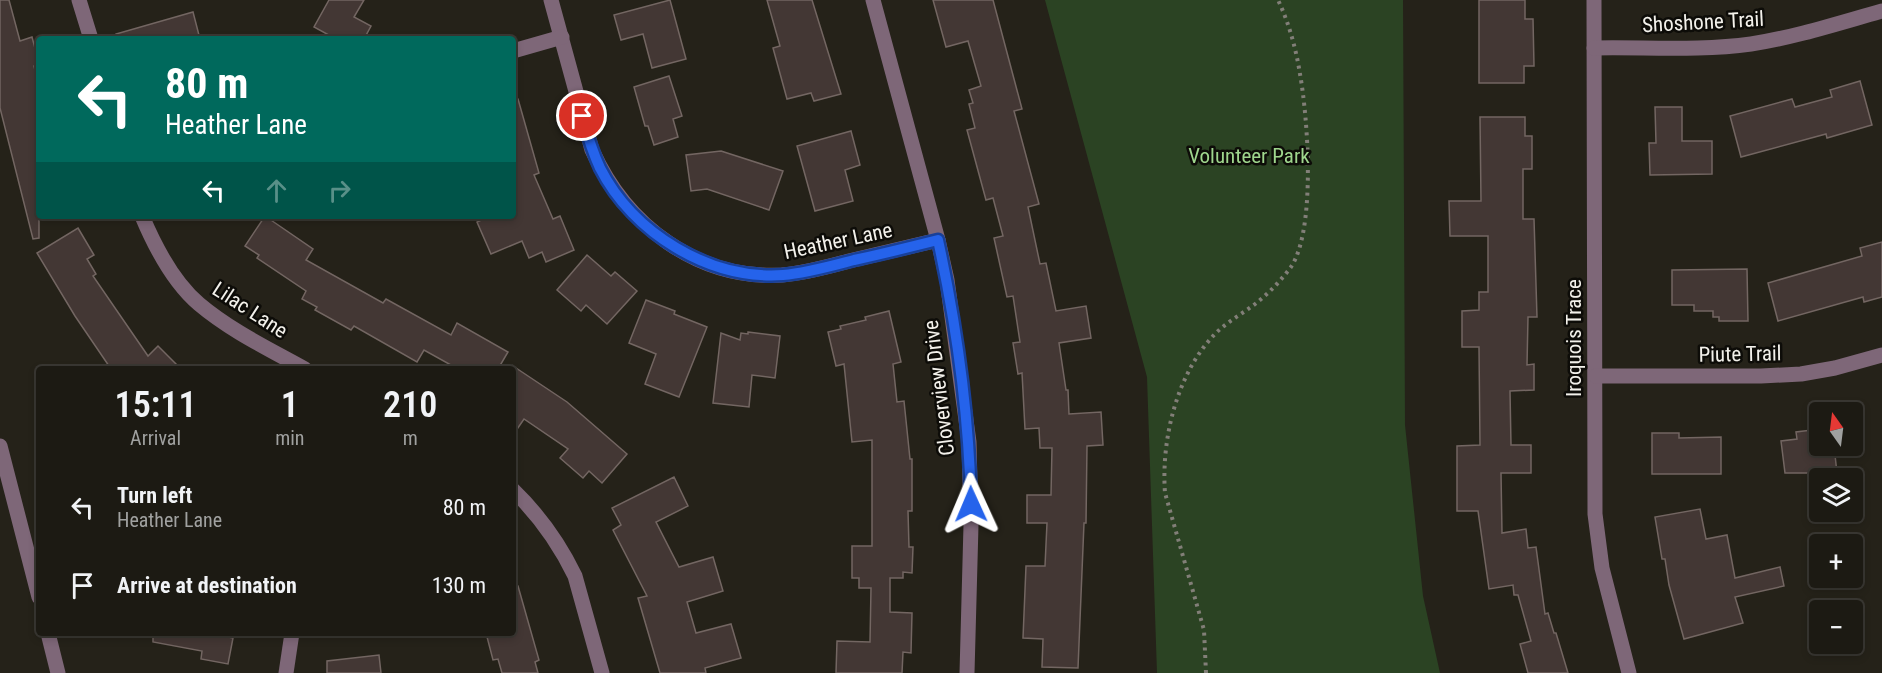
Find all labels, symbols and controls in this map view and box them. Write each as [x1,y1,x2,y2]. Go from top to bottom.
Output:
street label: Shoshone Trail [1641,7,1765,37]
text: 80 m [165,59,248,108]
icon: left [66,60,144,138]
pin [556,90,607,141]
icon: arrive [565,99,598,132]
text: Heather Lane [165,109,307,141]
park label: Volunteer Park [1188,144,1310,168]
icon: left [197,174,230,207]
icon: ahead [260,174,293,207]
icon: right [323,174,356,207]
street label: Heather Lane [782,218,895,264]
street label: Lilac Lane [208,277,292,343]
street label: Iroquois Trace [1562,279,1586,397]
street label: Cloverview Drive [919,319,959,457]
street label: Piute Trail [1698,341,1782,367]
text: 15:11 [115,384,197,426]
text: 1 [281,384,299,426]
text: 210 [383,384,437,426]
north arrow [1809,402,1863,456]
map controls [1809,402,1863,654]
text: Arrival [130,426,181,450]
text: min [275,426,304,450]
text: m [403,426,418,450]
button: layers [1809,468,1863,522]
position arrow [939,472,1003,536]
text: Turn left [117,483,192,508]
icon: left [66,491,99,524]
text: 80 m [443,495,486,520]
text: Heather Lane [117,508,222,532]
button: + [1809,534,1863,588]
icon: arrive [66,569,99,602]
text: Arrive at destination [117,573,297,598]
text: 130 m [432,573,486,598]
button: − [1809,600,1863,654]

